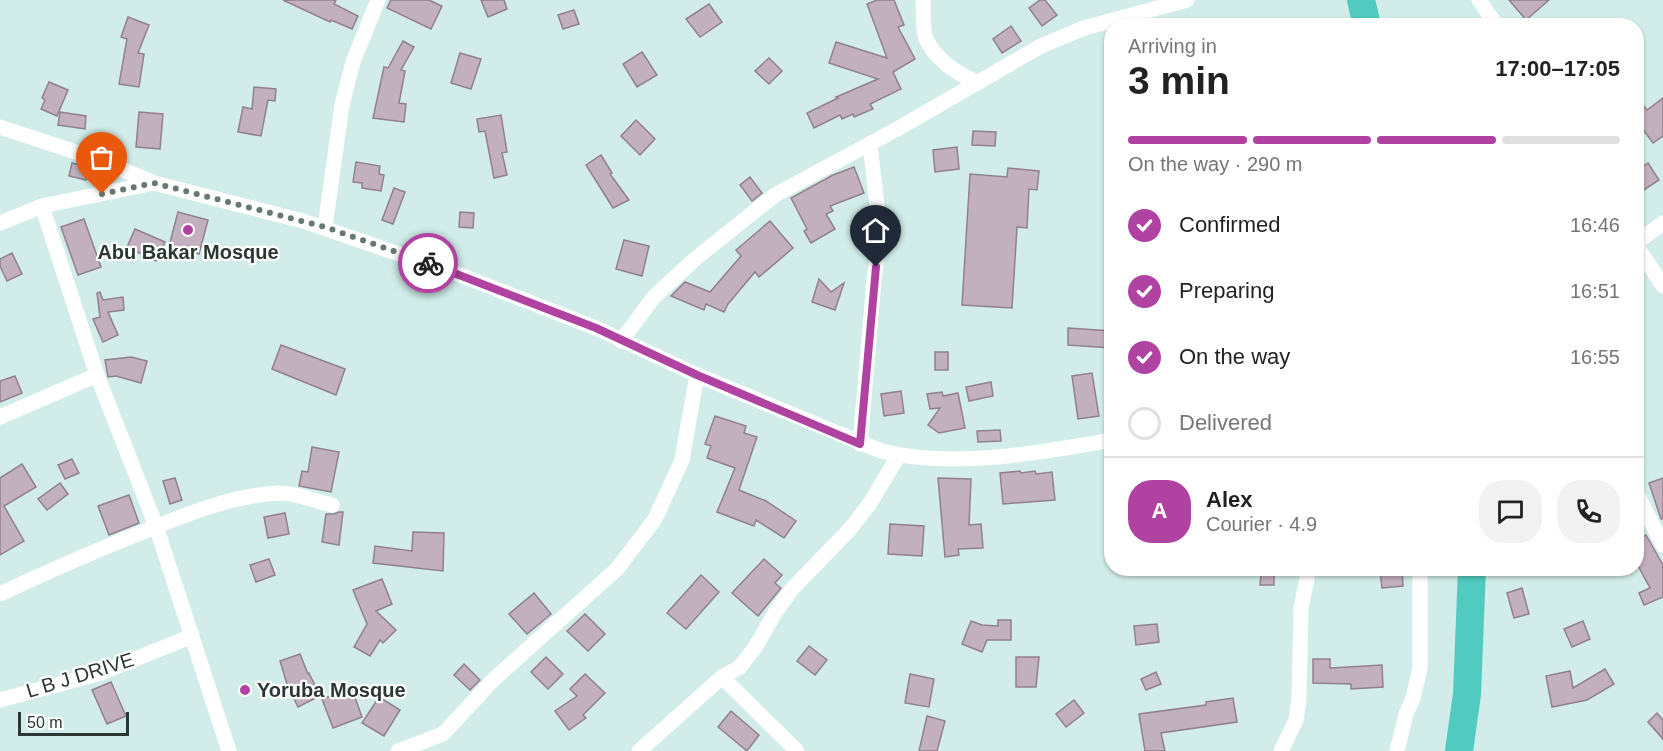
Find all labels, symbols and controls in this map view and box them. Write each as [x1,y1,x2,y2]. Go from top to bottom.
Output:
text: Arriving in [1128,35,1217,57]
text: 17:00–17:05 [1495,56,1620,81]
text: 3 min [1128,59,1230,102]
pin [76,132,127,194]
icon: bag [85,141,118,174]
text: On the way · 290 m [1128,153,1303,175]
pin [850,205,901,267]
icon: check [1128,209,1161,242]
text: Confirmed [1179,212,1280,237]
icon: home [859,214,892,247]
text: 16:46 [1570,214,1620,236]
marker: Abu Bakar Mosque [181,223,195,237]
courier [398,233,458,293]
place label: Abu Bakar Mosque [97,241,279,263]
icon: bike [412,247,445,280]
icon: check [1128,275,1161,308]
text: Preparing [1179,278,1274,303]
text: 16:51 [1570,280,1620,302]
icon: check [1128,341,1161,374]
text: On the way [1179,344,1290,369]
text: 16:55 [1570,346,1620,368]
text: Delivered [1179,410,1272,435]
button: chat [1479,480,1542,543]
button: phone [1557,480,1620,543]
text: Alex [1206,487,1252,512]
text: A [1152,498,1167,523]
text: Courier · 4.9 [1206,513,1317,535]
street label: L B J DRIVE [23,648,137,702]
place label: Yoruba Mosque [257,679,406,701]
marker: Yoruba Mosque [238,683,252,697]
scale bar [18,709,129,736]
text: 50 m [27,714,63,731]

